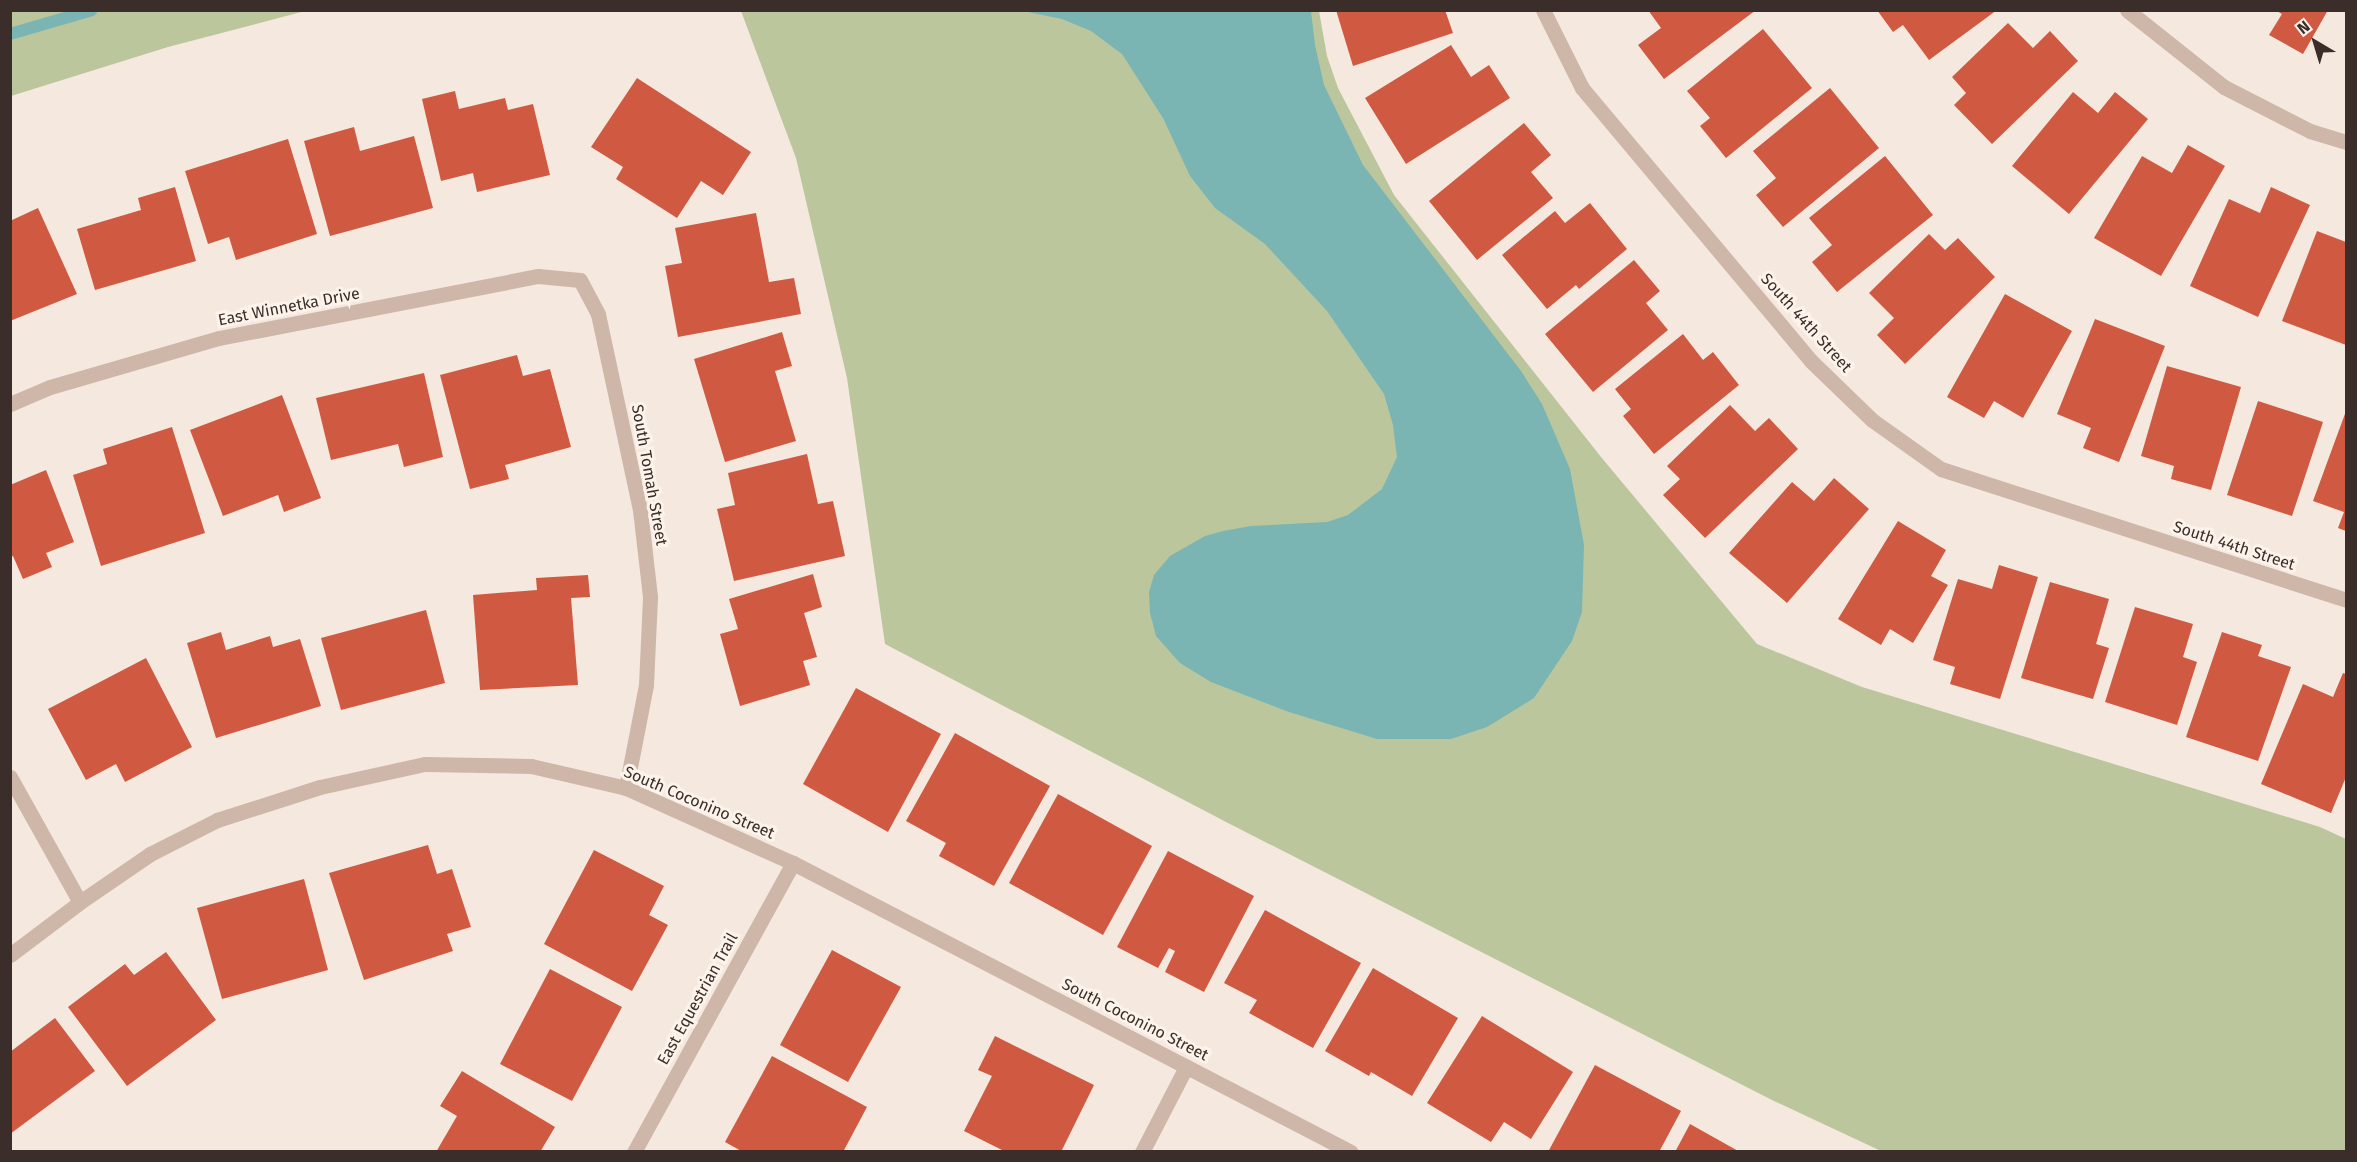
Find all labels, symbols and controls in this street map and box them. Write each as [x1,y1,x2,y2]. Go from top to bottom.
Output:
north arrow [2285,12,2345,72]
text: N [2294,17,2314,38]
street label: South 44th Street [1757,270,1855,376]
street label: East Winnetka Drive [217,284,361,330]
street label: South Tomah Street [627,403,671,547]
street label: South 44th Street [2171,517,2297,575]
street label: South Coconino Street [621,763,777,843]
street label: East Equestrian Trail [654,930,742,1068]
street label: South Coconino Street [1059,975,1211,1065]

